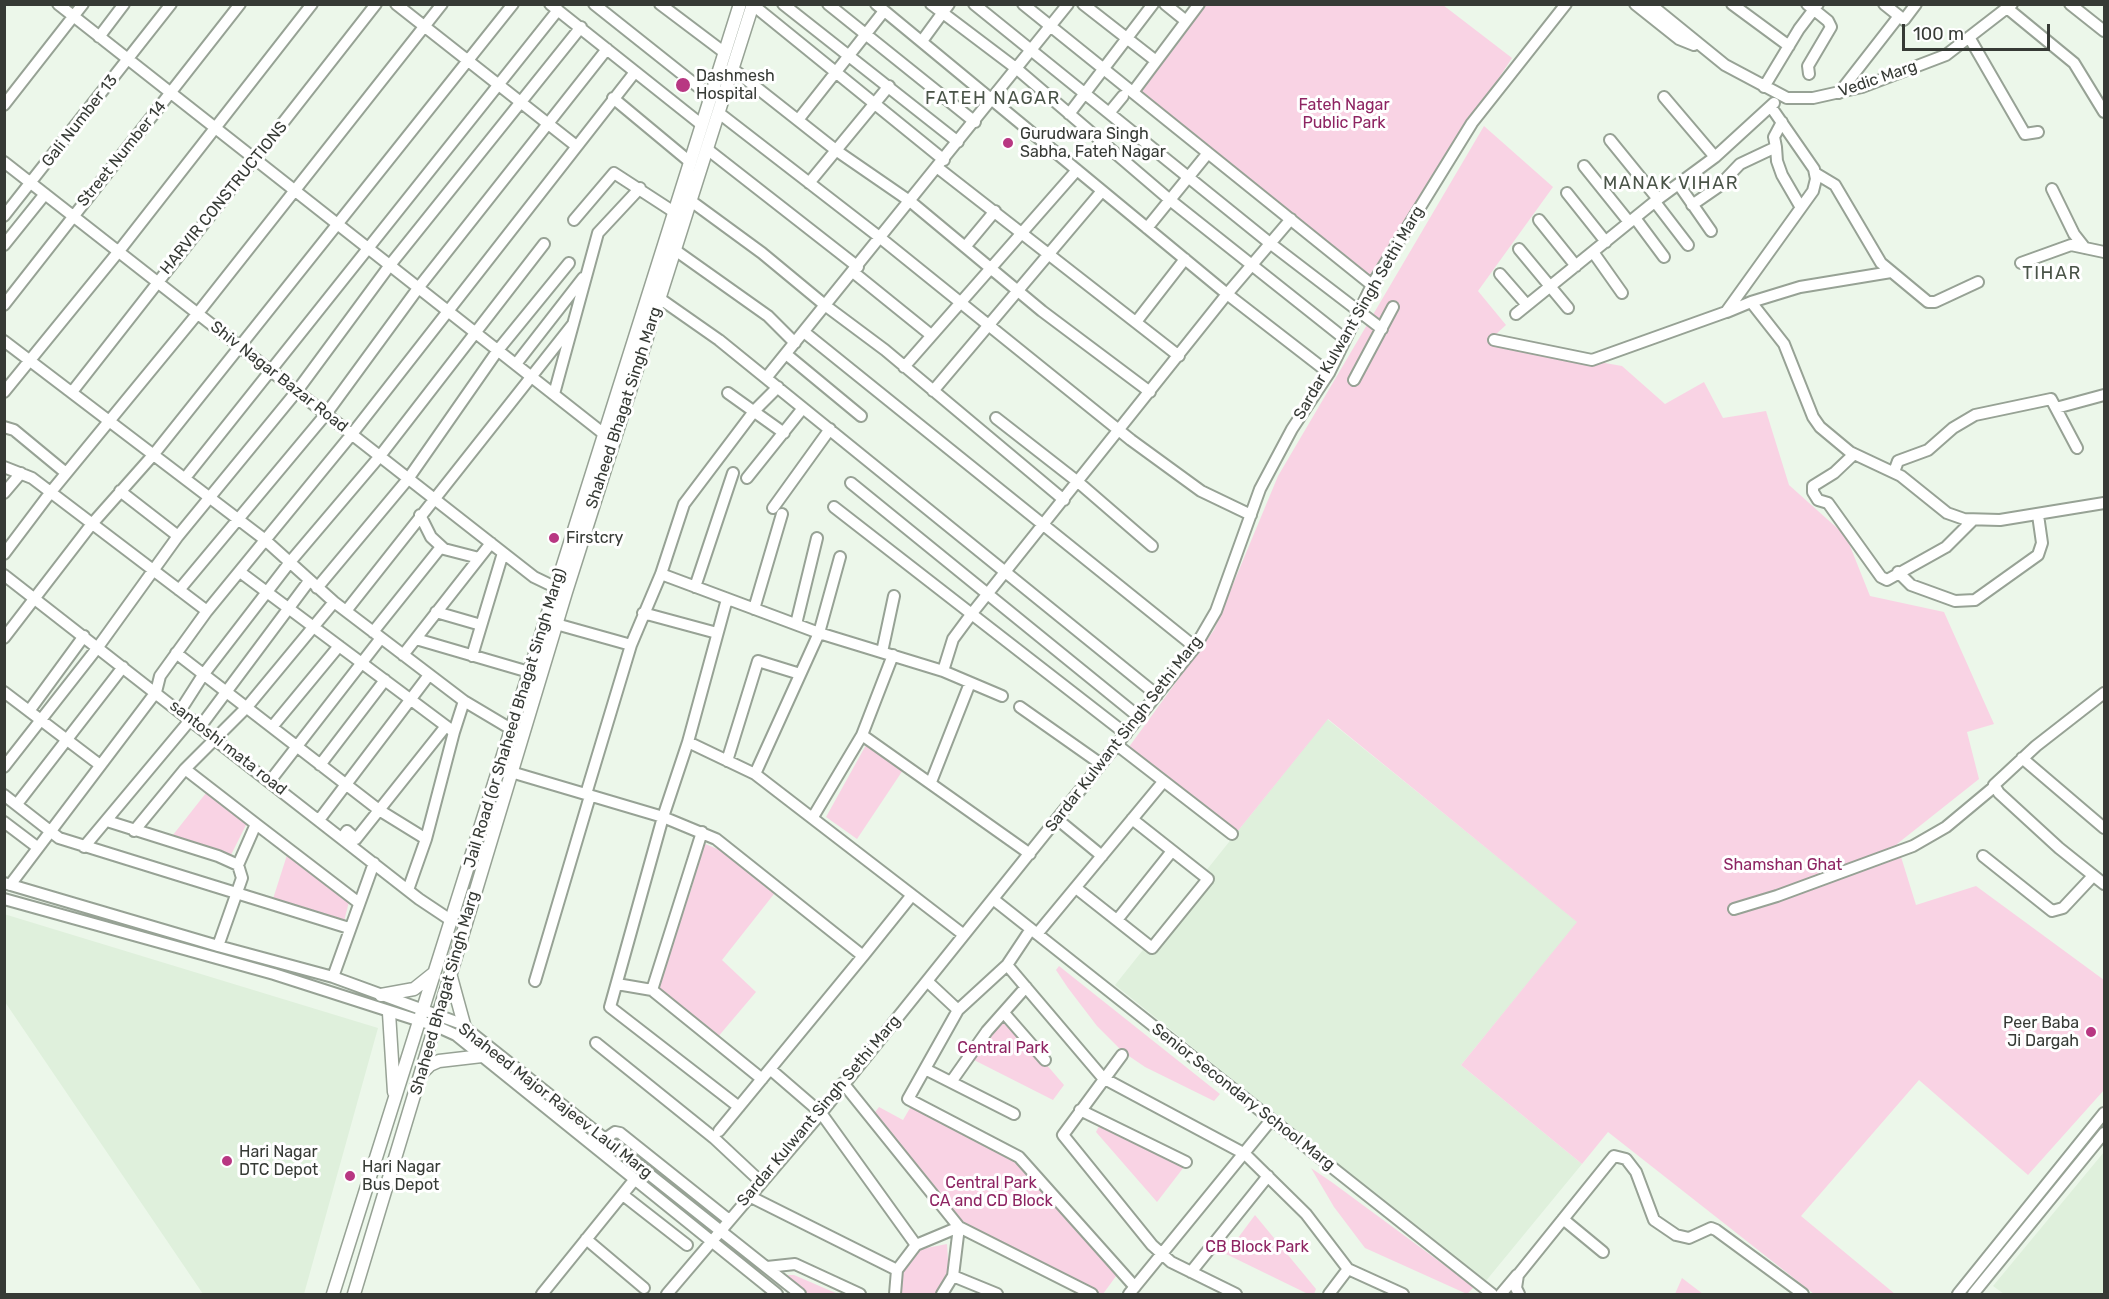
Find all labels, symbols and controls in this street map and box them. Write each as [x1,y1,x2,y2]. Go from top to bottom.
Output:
scale bar [1905,12,2054,50]
text: 100 m [1913,23,1964,45]
street label: Vedic Marg [1836,57,1920,101]
place label: Dashmesh Hospital [696,66,775,104]
street label: Gali Number 13 [38,71,122,171]
marker: Dashmesh Hospital [674,76,692,94]
district label: FATEH NAGAR [925,88,1061,110]
park label: Fateh Nagar Public Park [1299,95,1389,133]
street label: Street Number 14 [74,97,170,211]
street label: HARVIR CONSTRUCTIONS [156,118,292,278]
place label: Gurudwara Singh Sabha, Fateh Nagar [1020,124,1166,162]
marker: Gurudwara Singh Sabha, Fateh Nagar [1001,136,1015,150]
district label: MANAK VIHAR [1603,173,1739,195]
street label: Sardar Kulwant Singh Sethi Marg [1290,203,1428,423]
district label: TIHAR [2022,263,2082,285]
street label: Shaheed Bhagat Singh Marg [582,305,666,511]
street label: Shiv Nagar Bazar Road [206,317,352,437]
place label: Firstcry [566,528,623,548]
marker: Firstcry [547,531,561,545]
street label: Jail Road (or Shaheed Bhagat Singh Marg) [460,566,570,870]
street label: Sardar Kulwant Singh Sethi Marg [1042,632,1206,836]
street label: santoshi mata road [166,696,290,800]
park label: Shamshan Ghat [1724,855,1842,875]
street label: Shaheed Bhagat Singh Marg [407,889,483,1097]
street label: Sardar Kulwant Singh Sethi Marg [733,1012,905,1210]
place label: Peer Baba Ji Dargah [2003,1013,2079,1051]
street label: Shaheed Major Rajeev Laul Marg [454,1019,656,1183]
street label: Senior Secondary School Marg [1148,1020,1338,1174]
marker: Peer Baba Ji Dargah [2084,1025,2098,1039]
park label: Central Park [957,1038,1049,1058]
place label: Hari Nagar DTC Depot [239,1142,318,1180]
marker: Hari Nagar DTC Depot [220,1154,234,1168]
place label: Hari Nagar Bus Depot [362,1157,441,1195]
marker: Hari Nagar Bus Depot [343,1169,357,1183]
park label: Central Park CA and CD Block [929,1173,1053,1211]
park label: CB Block Park [1205,1237,1309,1257]

